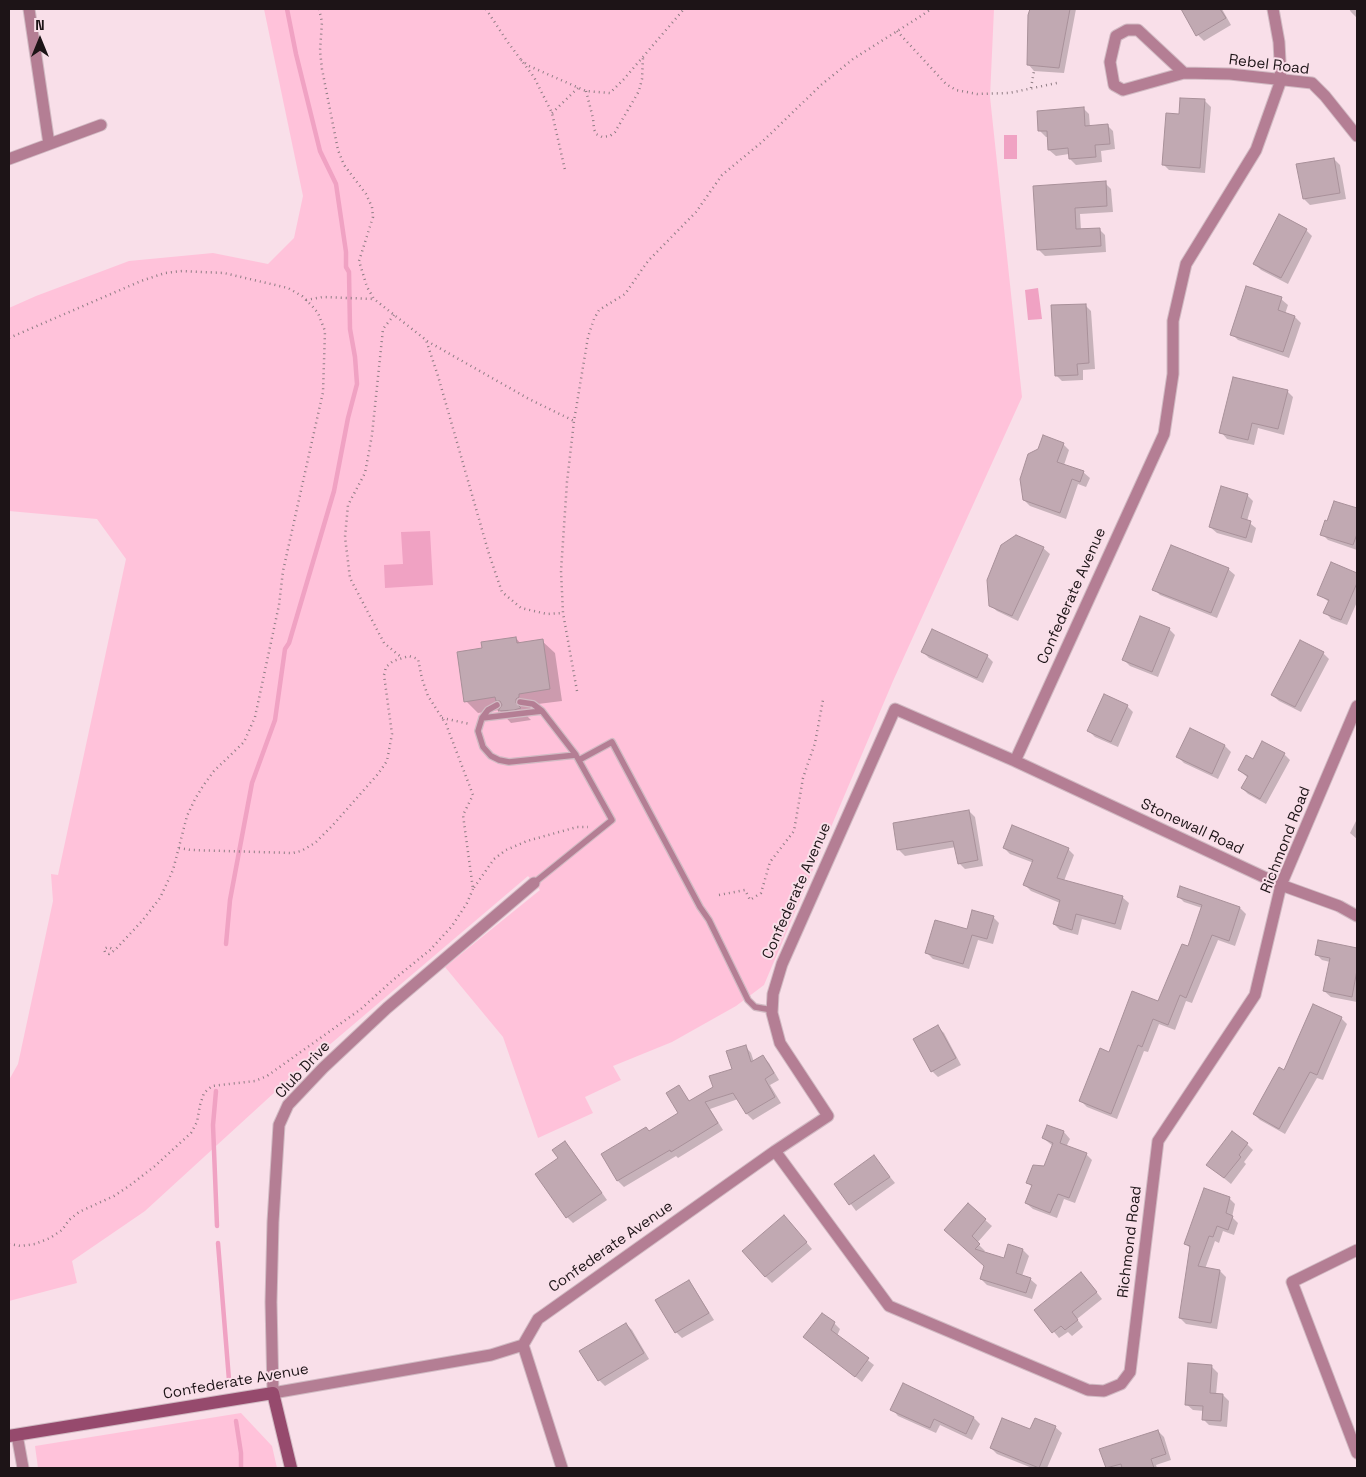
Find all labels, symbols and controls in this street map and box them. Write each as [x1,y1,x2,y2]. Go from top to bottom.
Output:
north arrow [15,15,65,65]
text: N [35,16,45,34]
street label: Rebel Road [1228,51,1310,79]
street label: Confederate Avenue [1034,525,1110,667]
street label: Richmond Road [1257,784,1315,896]
street label: Stonewall Road [1138,795,1246,859]
street label: Confederate Avenue [759,820,835,962]
street label: Club Drive [272,1038,334,1102]
street label: Richmond Road [1114,1185,1146,1299]
street label: Confederate Avenue [545,1197,677,1297]
street label: Confederate Avenue [162,1360,310,1404]

